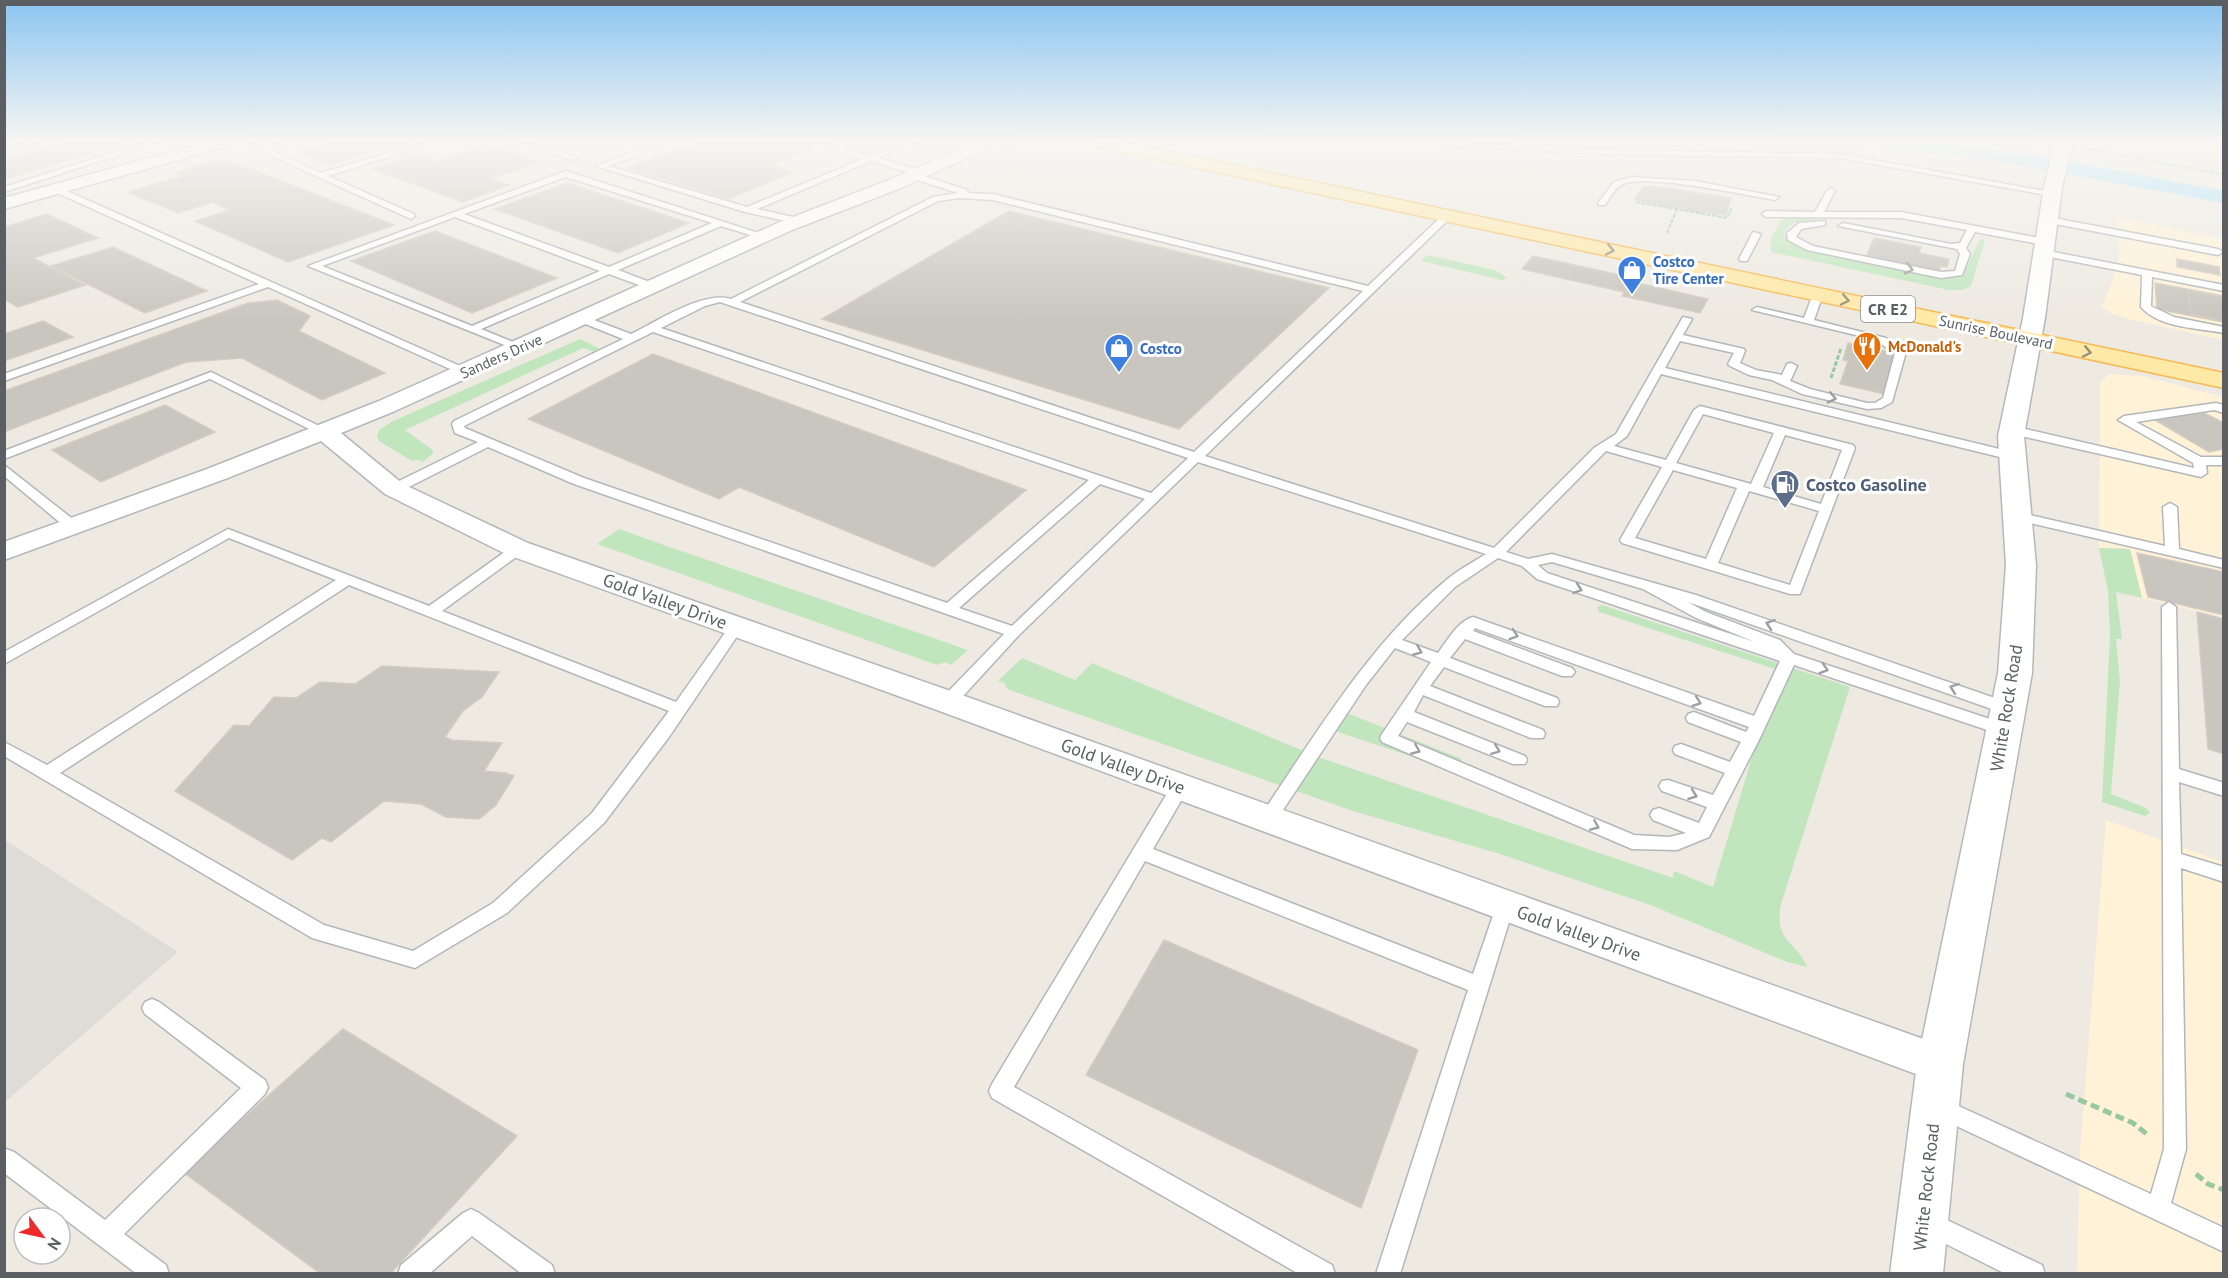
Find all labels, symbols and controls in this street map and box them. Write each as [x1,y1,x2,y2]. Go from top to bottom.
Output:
one-way arrow [1605,243,1615,256]
place label: Costco Tire Center [1653,252,1724,288]
shop icon: Costco Tire Center [1616,254,1648,296]
one-way arrow [1904,262,1914,275]
one-way arrow [1840,293,1850,306]
road number: CR E2 [1861,296,1915,322]
street label: Sunrise Boulevard [1937,311,2055,353]
street label: Sanders Drive [457,329,545,383]
restaurant icon: McDonald's [1851,330,1883,372]
shop icon: Costco [1103,332,1135,374]
place label: McDonald's [1888,337,1961,356]
place label: Costco [1140,339,1182,358]
one-way arrow [2081,344,2091,357]
one-way arrow [1827,391,1837,404]
fuel station icon: Costco Gasoline [1769,468,1801,510]
place label: Costco Gasoline [1806,473,1927,496]
street label: Gold Valley Drive [600,568,730,634]
one-way arrow [1572,581,1583,594]
one-way arrow [1765,619,1775,632]
one-way arrow [1508,628,1519,641]
street label: White Rock Road [1985,643,2027,773]
one-way arrow [1412,644,1422,657]
one-way arrow [1818,661,1829,674]
one-way arrow [1949,683,1960,696]
one-way arrow [1691,695,1702,707]
street label: Gold Valley Drive [1058,733,1188,799]
one-way arrow [1410,743,1421,755]
one-way arrow [1490,743,1501,755]
one-way arrow [1687,788,1698,800]
one-way arrow [1589,819,1600,831]
street label: Gold Valley Drive [1514,900,1644,966]
street label: White Rock Road [1908,1122,1944,1252]
north arrow [12,1206,72,1266]
text: N [43,1234,66,1254]

